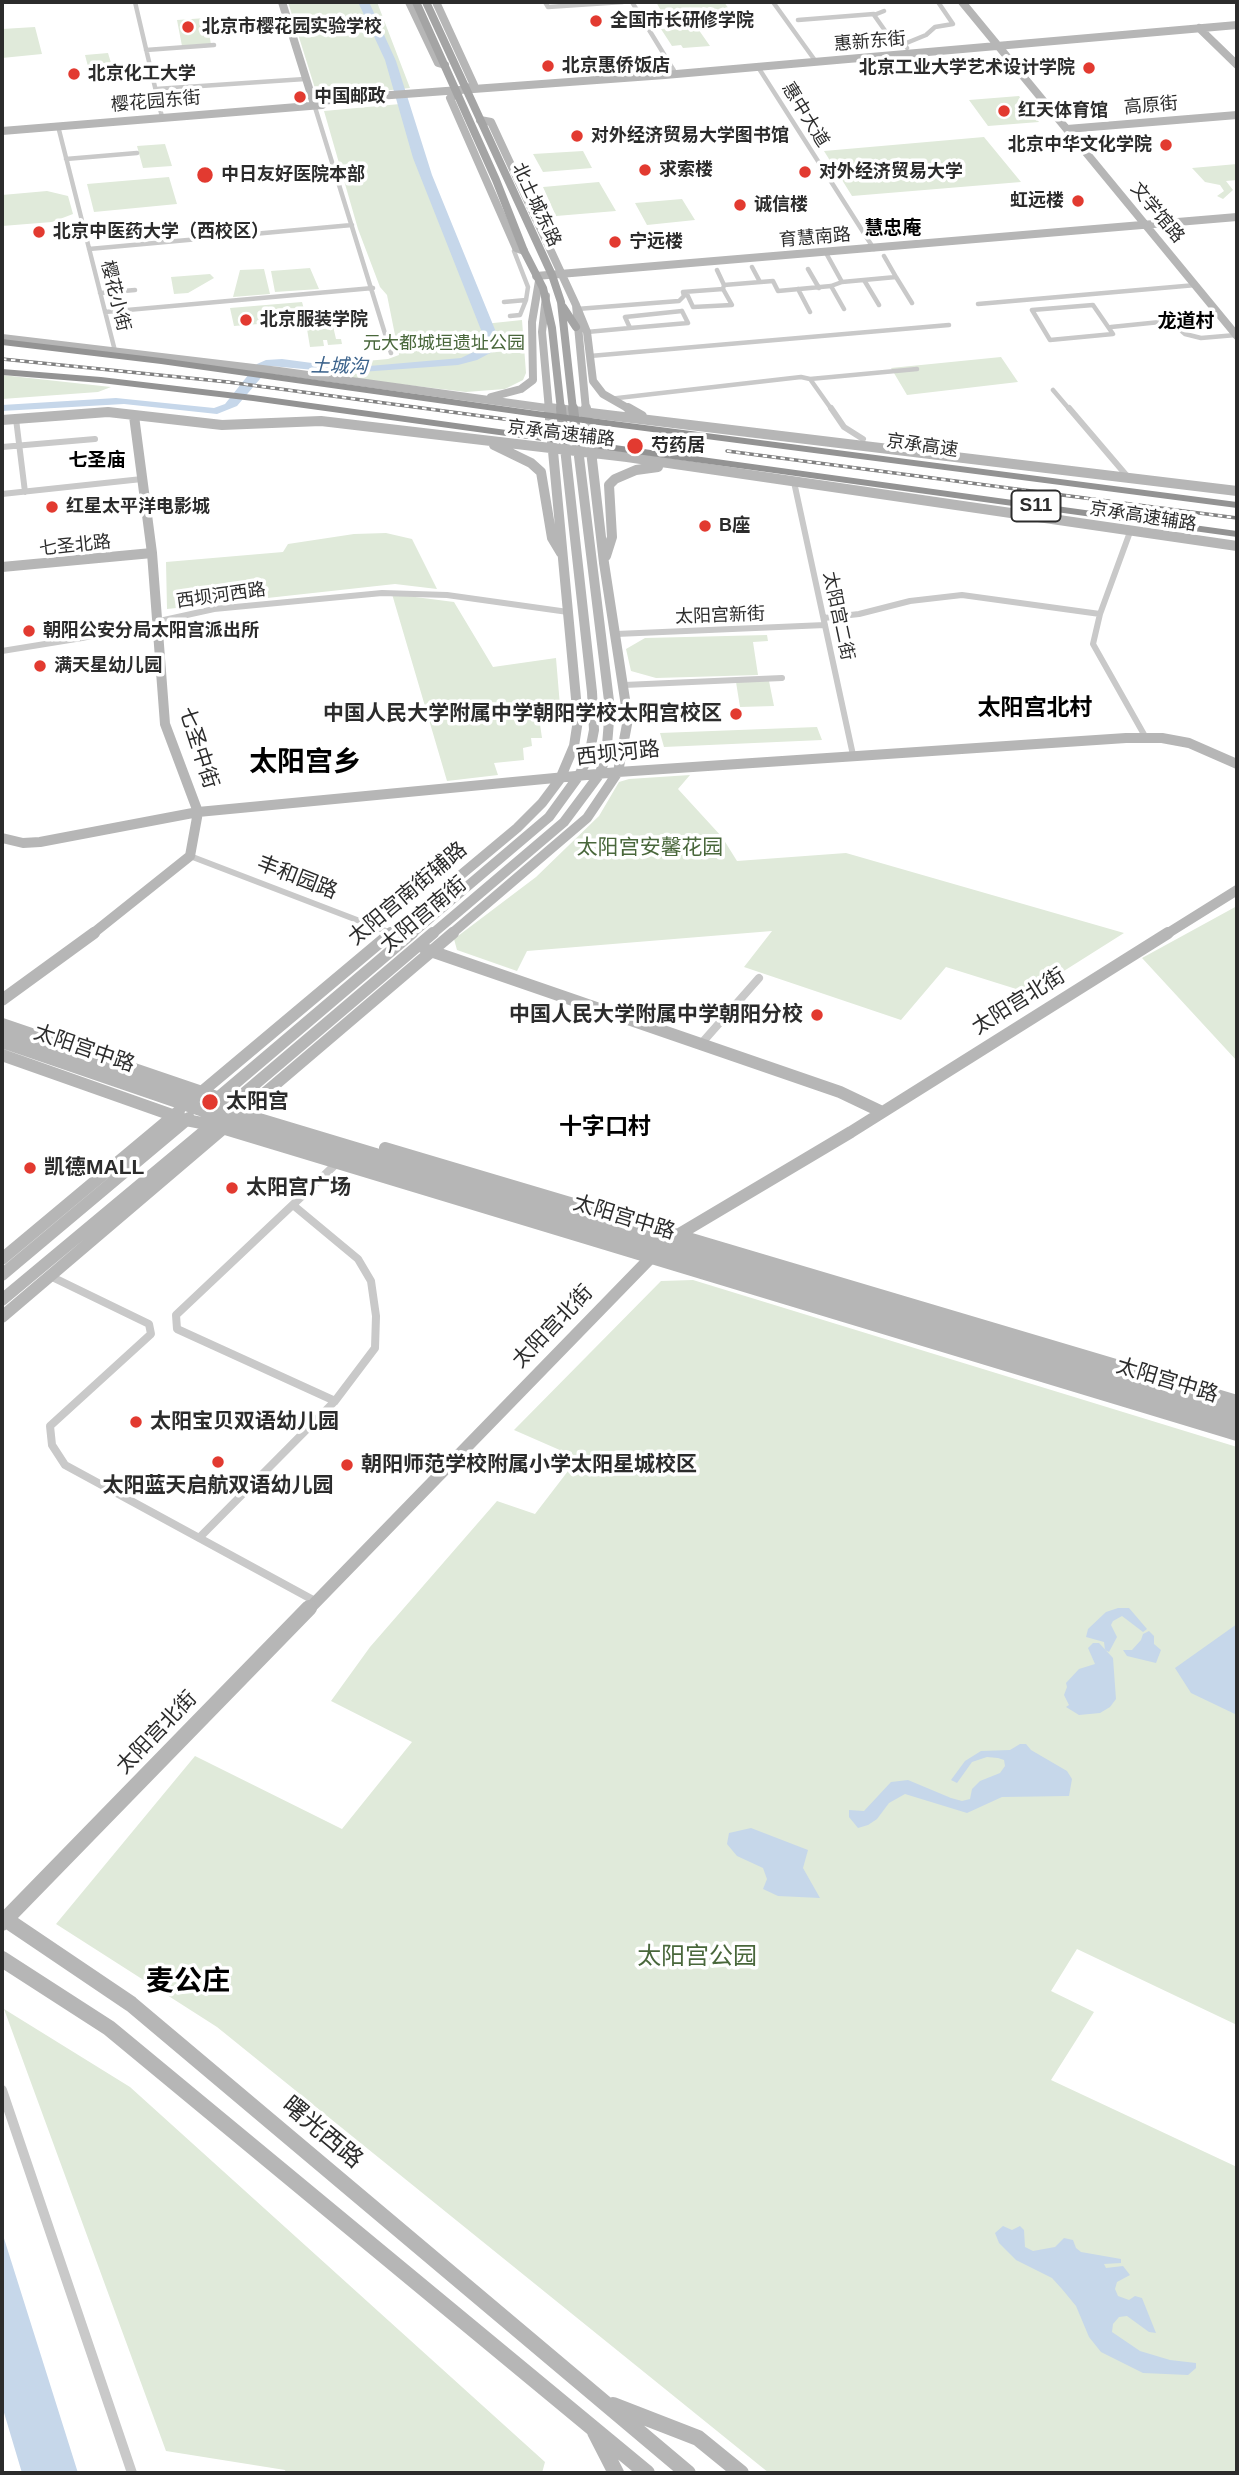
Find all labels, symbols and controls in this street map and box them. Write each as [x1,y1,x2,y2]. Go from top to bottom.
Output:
place label: 全国市长研修学院 [610,10,754,32]
marker: 全国市长研修学院 [588,13,604,29]
place label: 北京市樱花园实验学校 [202,16,382,38]
marker: 北京市樱花园实验学校 [180,19,196,35]
street label: 惠新东街 [833,28,907,56]
place label: 北京惠侨饭店 [562,55,670,77]
place label: 北京工业大学艺术设计学院 [859,57,1075,79]
marker: 北京惠侨饭店 [540,58,556,74]
marker: 北京工业大学艺术设计学院 [1081,60,1097,76]
place label: 北京化工大学 [88,63,196,85]
marker: 北京化工大学 [66,66,82,82]
street label: 惠中大道 [777,79,833,151]
place label: 中国邮政 [314,86,386,108]
street label: 樱花园东街 [110,87,202,117]
marker: 中国邮政 [292,89,308,105]
street label: 高原街 [1123,93,1179,119]
place label: 红天体育馆 [1018,100,1108,122]
marker: 红天体育馆 [996,103,1012,119]
place label: 对外经济贸易大学图书馆 [591,125,789,147]
marker: 对外经济贸易大学图书馆 [569,128,585,144]
place label: 北京中华文化学院 [1008,134,1152,156]
marker: 北京中华文化学院 [1158,137,1174,153]
place label: 求索楼 [659,159,713,181]
street label: 北土城东路 [507,160,565,250]
place label: 对外经济贸易大学 [819,161,963,183]
marker: 求索楼 [637,162,653,178]
place label: 中日友好医院本部 [221,164,365,186]
marker: 对外经济贸易大学 [797,164,813,180]
marker: 中日友好医院本部 [195,165,215,185]
street label: 文学馆路 [1126,178,1188,248]
place label: 虹远楼 [1010,190,1064,212]
marker: 虹远楼 [1070,193,1086,209]
place label: 诚信楼 [754,194,808,216]
marker: 诚信楼 [732,197,748,213]
district label: 慧忠庵 [865,218,921,240]
place label: 北京中医药大学（西校区） [53,221,269,243]
marker: 北京中医药大学（西校区） [31,224,47,240]
street label: 育慧南路 [778,224,852,252]
place label: 宁远楼 [629,231,683,253]
marker: 宁远楼 [607,234,623,250]
street label: 樱花小街 [96,258,134,334]
place label: 北京服装学院 [260,309,368,331]
district label: 龙道村 [1158,311,1214,333]
marker: 北京服装学院 [238,312,254,328]
park label: 元大都城垣遗址公园 [363,333,525,355]
water label: 土城沟 [310,355,368,379]
street label: 京承高速辅路 [506,417,616,451]
street label: 京承高速 [885,430,959,462]
place label: 芍药居 [651,435,705,457]
marker: 芍药居 [625,436,645,456]
district label: 七圣庙 [69,450,125,472]
road number: S11 [1012,491,1060,522]
place label: 红星太平洋电影城 [66,496,210,518]
street label: 京承高速辅路 [1088,498,1198,536]
marker: 红星太平洋电影城 [44,499,60,515]
place label: B座 [719,515,750,537]
marker: B座 [697,518,713,534]
street label: 七圣北路 [38,531,112,561]
street label: 太阳宫二街 [818,570,858,662]
street label: 西坝河西路 [175,579,267,613]
street label: 太阳宫新街 [675,604,765,628]
place label: 朝阳公安分局太阳宫派出所 [43,620,259,642]
marker: 朝阳公安分局太阳宫派出所 [21,623,37,639]
place label: 满天星幼儿园 [54,655,162,677]
marker: 满天星幼儿园 [32,658,48,674]
district label: 太阳宫北村 [978,695,1092,723]
place label: 中国人民大学附属中学朝阳学校太阳宫校区 [323,701,722,727]
street label: 七圣中街 [173,704,223,792]
marker: 中国人民大学附属中学朝阳学校太阳宫校区 [728,706,744,722]
street label: 西坝河路 [575,737,661,771]
district label: 太阳宫乡 [249,746,361,780]
park label: 太阳宫安馨花园 [577,835,723,861]
street label: 太阳宫南街辅路 [344,837,472,951]
street label: 丰和园路 [253,851,341,905]
street label: 太阳宫南街 [376,872,472,958]
street label: 太阳宫北街 [968,963,1070,1041]
place label: 中国人民大学附属中学朝阳分校 [509,1002,803,1028]
marker: 中国人民大学附属中学朝阳分校 [809,1007,825,1023]
street label: 太阳宫中路 [30,1020,138,1078]
place label: 太阳宫 [226,1089,289,1115]
marker: 太阳宫 [200,1092,220,1112]
district label: 十字口村 [559,1114,651,1142]
place label: 凯德MALL [44,1155,144,1181]
marker: 凯德MALL [22,1160,38,1176]
place label: 太阳宫广场 [246,1175,351,1201]
marker: 太阳宫广场 [224,1180,240,1196]
street label: 太阳宫中路 [570,1191,678,1245]
street label: 太阳宫北街 [507,1280,599,1374]
street label: 太阳宫中路 [1113,1354,1221,1408]
place label: 太阳宝贝双语幼儿园 [150,1409,339,1435]
marker: 太阳宝贝双语幼儿园 [128,1414,144,1430]
place label: 朝阳师范学校附属小学太阳星城校区 [361,1452,697,1478]
marker: 太阳蓝天启航双语幼儿园 [210,1454,226,1470]
marker: 朝阳师范学校附属小学太阳星城校区 [339,1457,355,1473]
place label: 太阳蓝天启航双语幼儿园 [103,1473,333,1499]
street label: 太阳宫北街 [111,1686,203,1780]
park label: 太阳宫公园 [637,1943,757,1971]
district label: 麦公庄 [146,1965,230,1999]
street label: 曙光西路 [276,2091,368,2175]

